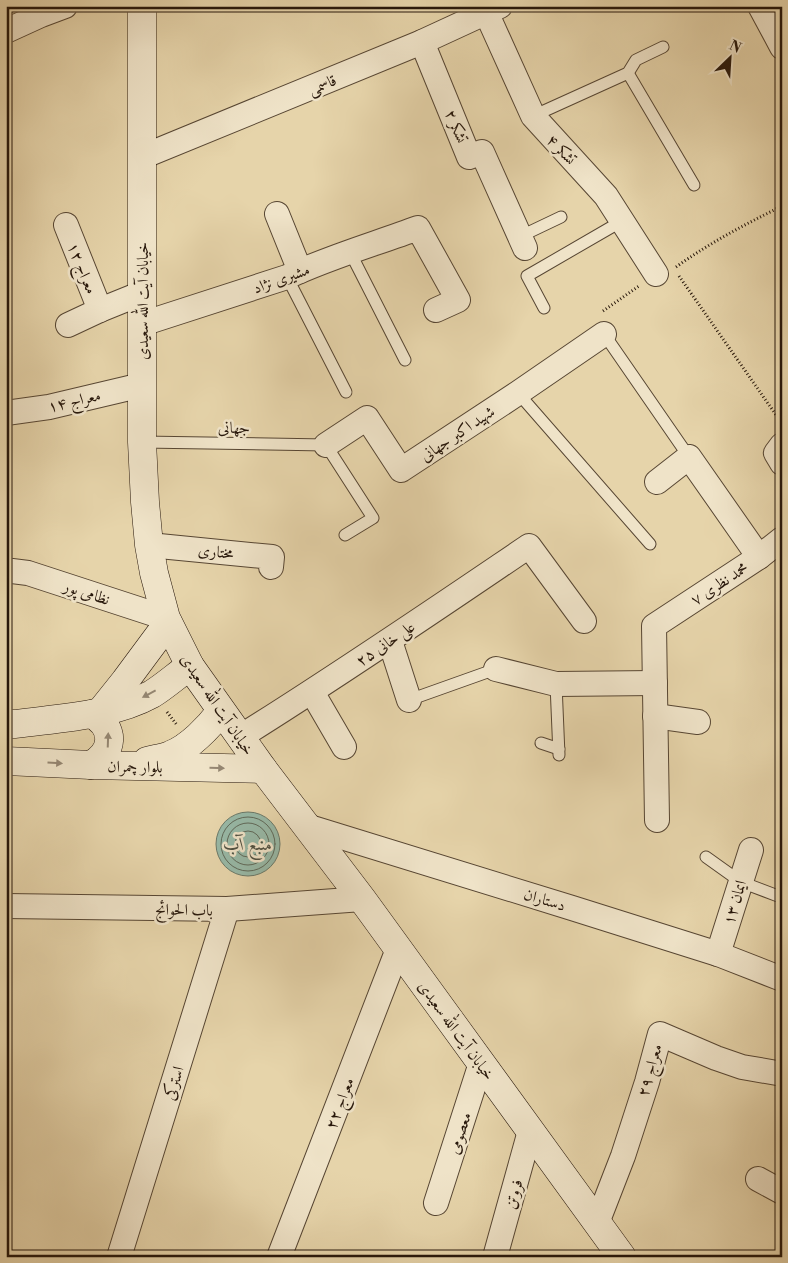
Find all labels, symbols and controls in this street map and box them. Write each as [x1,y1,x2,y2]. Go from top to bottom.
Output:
north arrow [706,32,756,82]
text: N [726,37,744,58]
street label: قاسمی [305,70,340,101]
street label: تشکر ۲ [440,107,472,146]
street label: تشکر ۴ [542,130,580,169]
street label: معراج ۱۲ [59,240,101,298]
street label: خیابان آیت الله سعیدی [130,242,153,360]
street label: مشیری نژاد [250,259,312,298]
street label: معراج ۱۴ [46,385,104,421]
street label: شهید اکبر جهانی [416,402,499,466]
street label: جهانی [218,418,250,438]
street label: مختاری [197,540,235,564]
street label: محمد نظری ۷ [687,558,752,610]
street label: نظامی پور [59,575,112,611]
street label: علی خانی ۲۵ [352,617,420,672]
street label: خیابان آیت الله سعیدی [176,648,261,759]
one-way arrow [142,690,157,698]
one-way arrow [104,731,112,747]
street label: بلوار چمران [107,757,163,777]
one-way arrow [47,760,63,768]
one-way arrow [210,764,226,772]
water label: منبع آب [224,833,272,860]
street label: ایمان ۱۳ [719,878,751,927]
street label: دستاران [521,884,568,916]
street label: باب الحوائج [155,898,213,924]
street label: خیابان آیت الله سعیدی [413,975,501,1084]
street label: معراج ۲۹ [633,1042,671,1100]
street label: استرکی [158,1063,189,1103]
street label: معراج ۲۲ [321,1075,363,1133]
street label: معصومی [444,1110,476,1157]
street label: فروتن [500,1177,528,1211]

